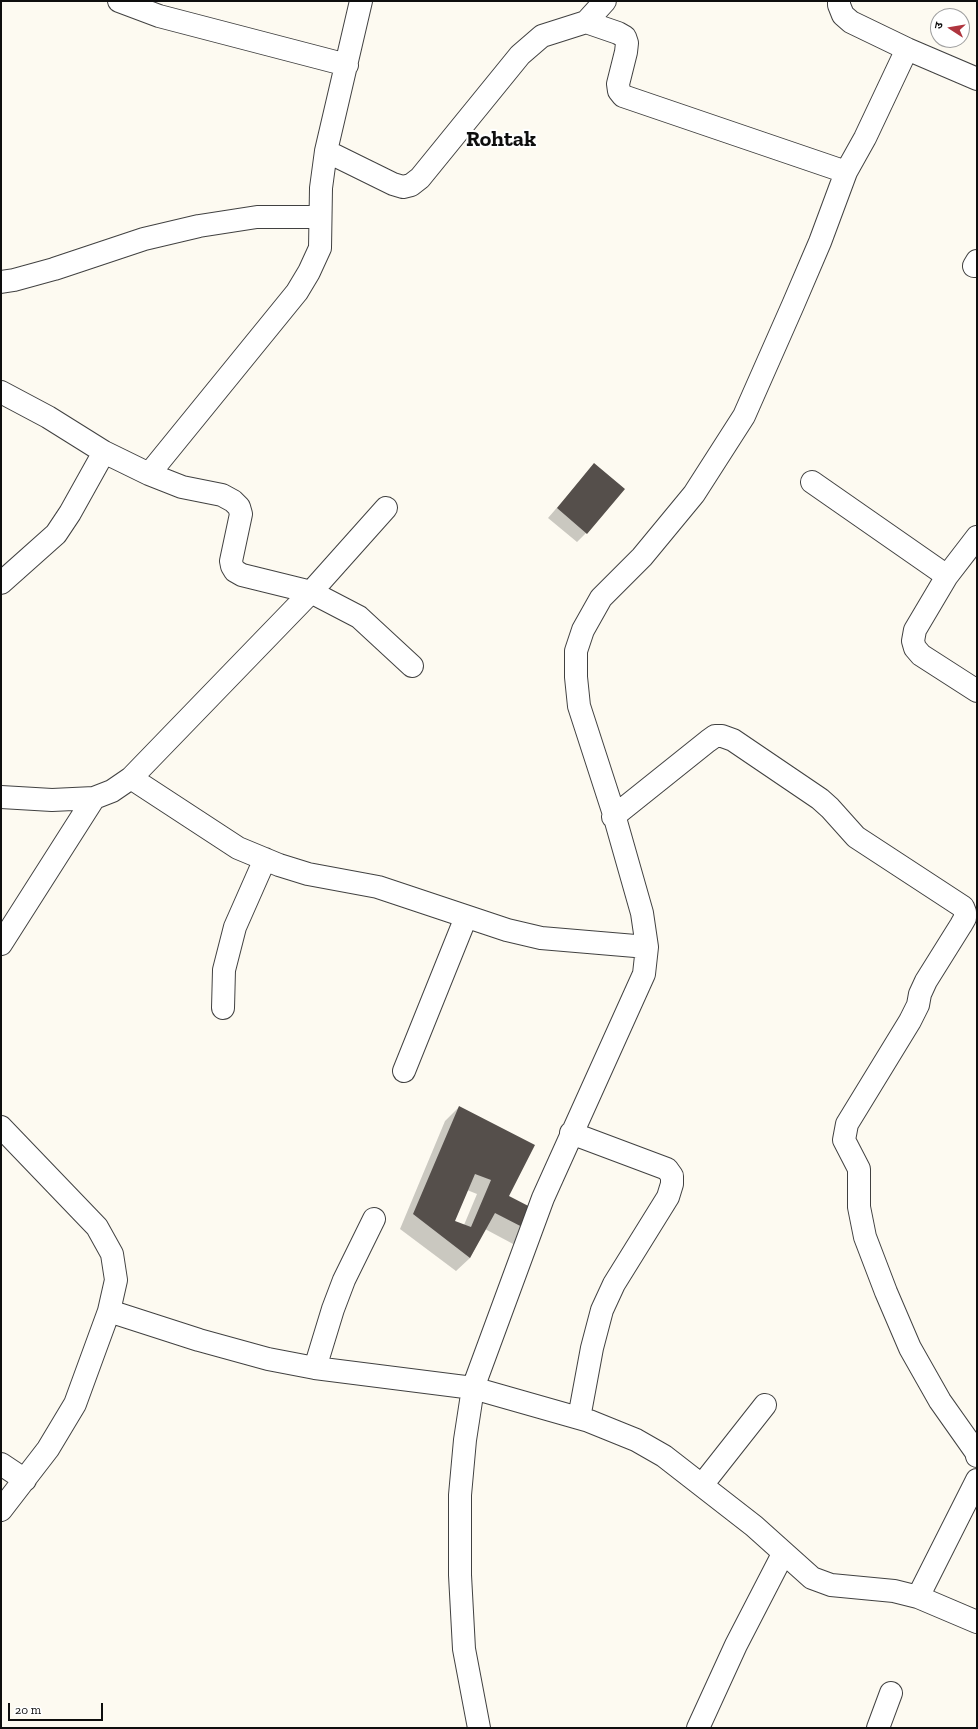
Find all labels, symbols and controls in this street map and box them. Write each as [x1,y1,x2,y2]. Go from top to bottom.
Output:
north arrow [930,8,970,48]
text: उ [932,21,946,30]
district label: Rohtak [466,127,536,153]
scale bar [10,1695,105,1721]
text: 20 m [15,1703,41,1717]

